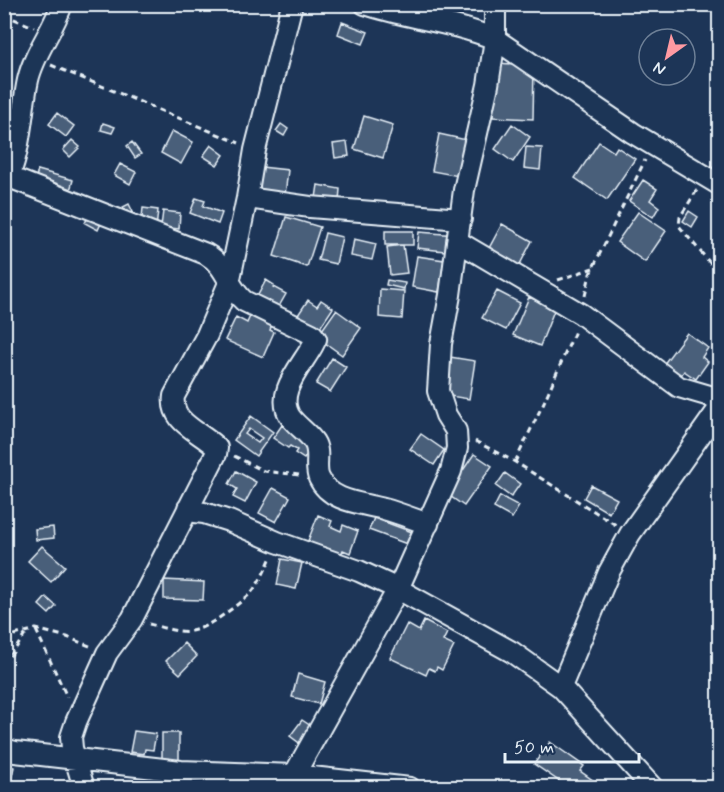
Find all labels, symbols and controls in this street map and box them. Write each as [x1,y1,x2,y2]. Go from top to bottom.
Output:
north arrow [637,27,697,87]
text: N [649,57,670,80]
scale bar [505,726,638,764]
text: 50 m [514,736,554,760]

